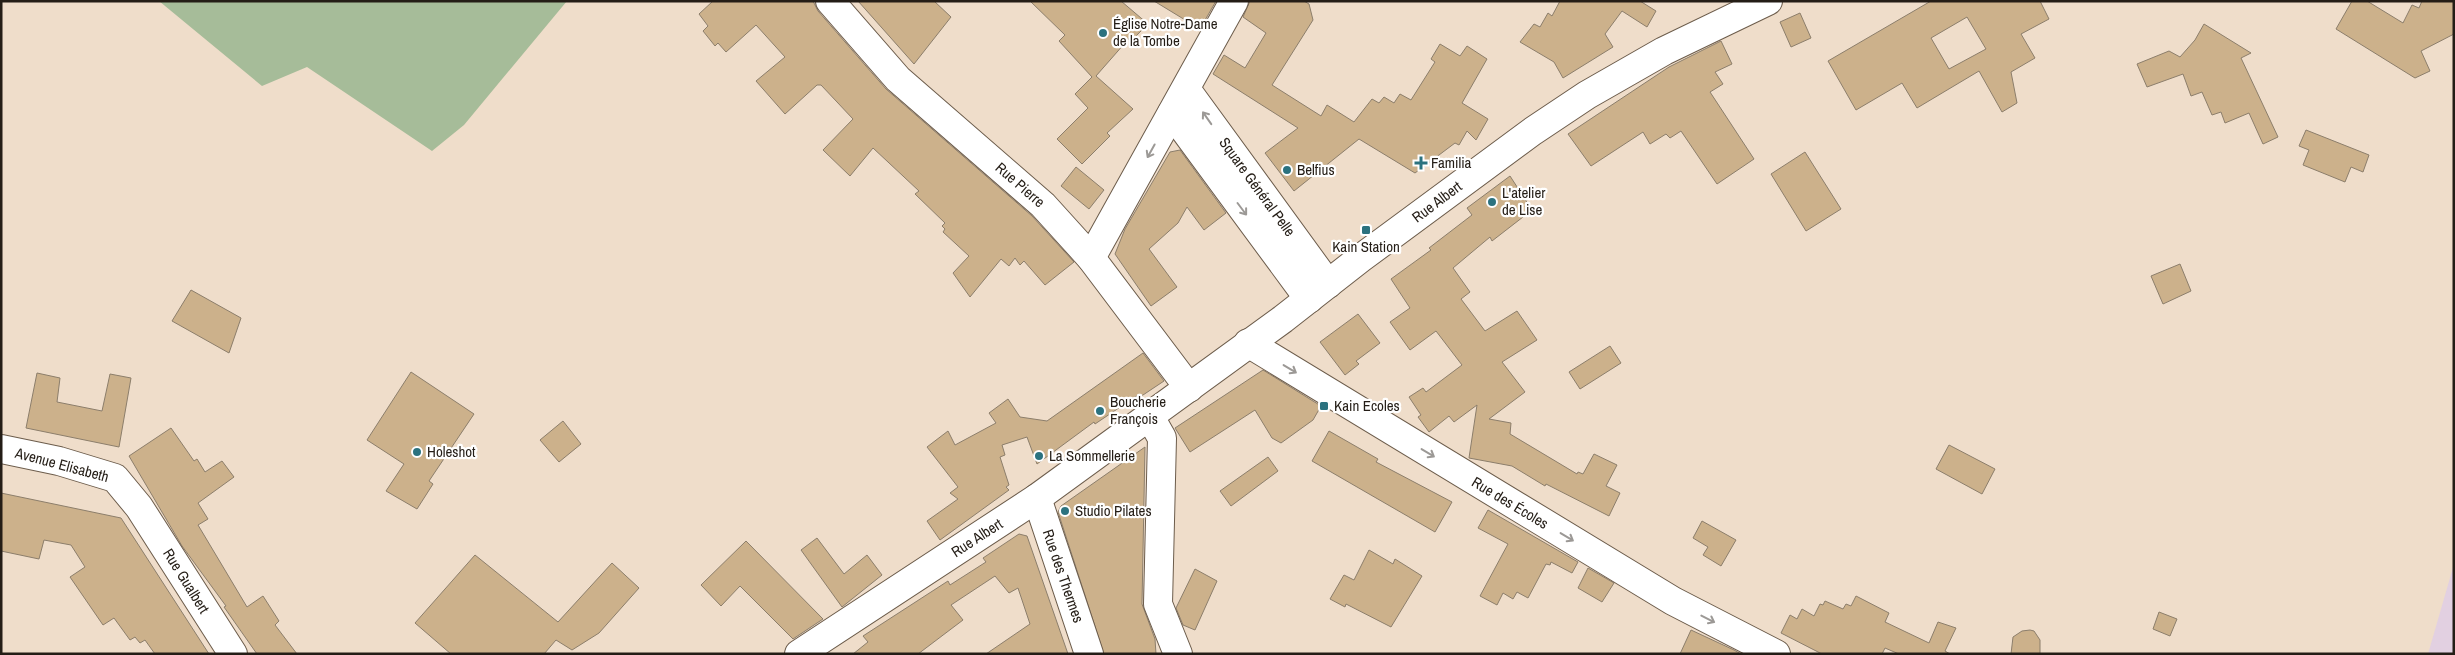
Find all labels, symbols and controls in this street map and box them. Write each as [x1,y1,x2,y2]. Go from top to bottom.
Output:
place label: Église Notre-Dame de la Tombe [1113,13,1218,51]
marker: Église Notre-Dame de la Tombe [1097,27,1109,39]
one-way arrow [1202,111,1212,125]
street label: Square Général Pelle [1214,133,1301,241]
one-way arrow [1145,143,1155,158]
place label: Familia [1431,152,1472,173]
street label: Rue Pierre [991,157,1050,212]
marker: Familia [1415,157,1427,169]
place label: Belfius [1297,159,1335,180]
marker: Belfius [1281,164,1293,176]
street label: Rue Albert [1407,176,1466,227]
place label: L'atelier de Lise [1502,182,1545,220]
marker: L'atelier de Lise [1486,196,1498,208]
one-way arrow [1237,202,1247,216]
marker: Kain Station [1360,224,1372,236]
place label: Kain Station [1332,236,1400,257]
one-way arrow [1282,364,1296,374]
place label: Boucherie François [1110,391,1166,429]
place label: Kain Ecoles [1334,395,1400,416]
marker: Kain Ecoles [1318,400,1330,412]
marker: Boucherie François [1094,405,1106,417]
place label: Holeshot [427,441,476,462]
street label: Avenue Elisabeth [12,442,111,487]
place label: La Sommellerie [1049,445,1135,466]
marker: Holeshot [411,446,423,458]
one-way arrow [1421,449,1435,459]
marker: La Sommellerie [1033,450,1045,462]
street label: Rue des Écoles [1468,471,1553,534]
place label: Studio Pilates [1075,500,1152,521]
marker: Studio Pilates [1059,505,1071,517]
street label: Rue Albert [947,513,1007,562]
street label: Rue des Thermes [1038,526,1089,625]
one-way arrow [1560,533,1574,543]
street label: Rue Gualbert [158,544,215,618]
one-way arrow [1700,615,1715,624]

